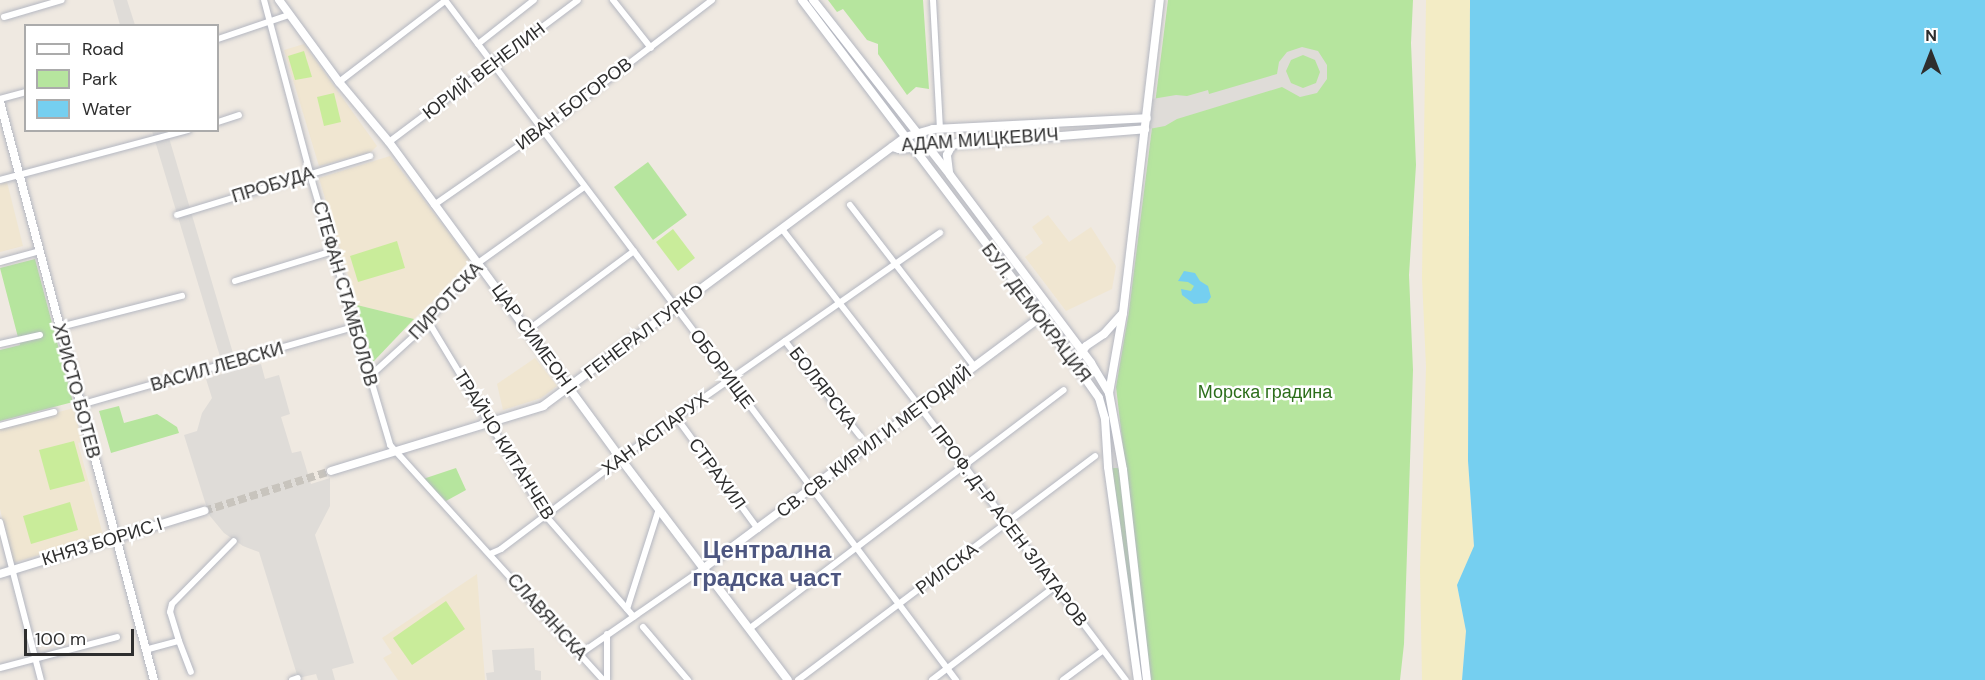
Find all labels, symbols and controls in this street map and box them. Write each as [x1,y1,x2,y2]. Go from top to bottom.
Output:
street label: ЮРИЙ ВЕНЕЛИН [419,18,549,124]
legend [24,24,219,132]
north arrow [1901,24,1961,84]
text: N [1925,25,1937,46]
text: Road [82,37,124,61]
street label: ИВАН БОГОРОВ [512,53,636,155]
text: Park [82,67,118,91]
text: Water [82,97,132,121]
street label: АДАМ МИЦКЕВИЧ [901,124,1059,156]
street label: ПРОБУДА [229,162,317,208]
street label: СТЕФАН СТАМБОЛОВ [308,199,382,389]
street label: БУЛ. ДЕМОКРАЦИЯ [977,239,1095,387]
street label: ПИРОТСКА [405,258,487,344]
street label: ЦАР СИМЕОН I [487,280,581,398]
street label: ГЕНЕРАЛ ГУРКО [580,280,708,384]
street label: ХРИСТО БОТЕВ [48,321,104,461]
street label: ОБОРИЩЕ [685,325,759,413]
street label: ВАСИЛ ЛЕВСКИ [148,338,286,396]
street label: БОЛЯРСКА [784,343,862,433]
street label: СВ. СВ. КИРИЛ И МЕТОДИЙ [772,362,976,522]
street label: ТРАЙЧО КИТАНЧЕВ [449,366,559,524]
park label: Морска градина [1198,381,1332,403]
street label: ХАН АСПАРУХ [598,388,712,480]
street label: ПРОФ. Д-Р АСЕН ЗЛАТАРОВ [926,421,1092,631]
street label: СТРАХИЛ [684,434,750,514]
street label: КНЯЗ БОРИС I [39,513,165,571]
district label: Централна градска част [692,536,842,592]
street label: РИЛСКА [912,539,982,599]
street label: СЛАВЯНСКА [502,569,592,665]
scale bar [27,617,136,655]
text: 100 m [35,627,86,651]

